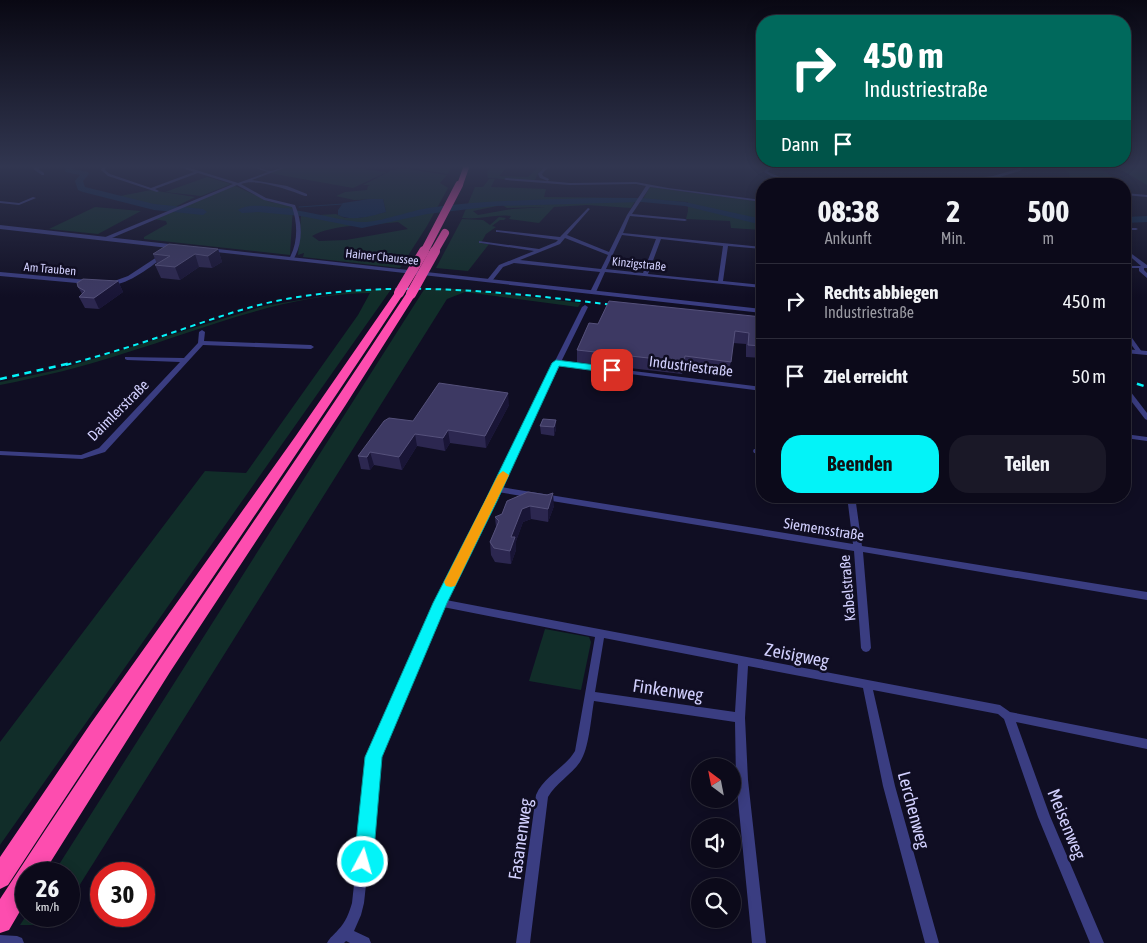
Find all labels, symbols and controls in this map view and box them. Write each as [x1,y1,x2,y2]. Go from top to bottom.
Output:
icon: right [781,35,846,100]
text: 450 m [864,35,943,75]
text: Industriestraße [864,76,988,102]
icon: arrive [829,130,857,158]
text: Dann [781,133,819,155]
text: 08:38 [817,194,879,228]
text: 2 [946,194,960,228]
text: 500 [1027,194,1069,228]
text: Ankunft [825,229,872,247]
text: Min. [941,229,966,247]
text: m [1043,229,1054,247]
street label: Hainer Chaussee [345,246,419,268]
street label: Kinzigstraße [611,254,667,274]
street label: Am Trauben [23,260,77,278]
text: Rechts abbiegen [824,281,939,303]
icon: right [781,287,809,315]
text: 450 m [1063,290,1106,312]
text: Industriestraße [824,303,914,321]
pin [591,349,633,391]
street label: Industriestraße [648,352,734,380]
icon: arrive [598,356,626,384]
icon: arrive [781,362,809,390]
text: Ziel erreicht [824,365,908,387]
text: 50 m [1072,365,1106,387]
street label: Daimlerstraße [84,376,152,444]
button: Beenden [781,435,939,493]
button: Teilen [949,435,1106,493]
street label: Siemensstraße [783,514,866,544]
street label: Kabelstraße [836,554,858,622]
street label: Zeisigweg [763,638,831,672]
street label: Finkenweg [631,675,705,705]
north arrow [691,758,741,808]
map controls [691,758,741,928]
street label: Lerchenweg [894,769,934,851]
street label: Meisenweg [1043,786,1091,863]
street label: Fasanenweg [504,797,536,881]
button: sound [691,818,741,868]
position arrow [336,835,388,887]
speed limit sign: 30 [90,862,155,927]
text: 26 [36,874,59,902]
button: search [691,878,741,928]
text: km/h [36,900,59,914]

